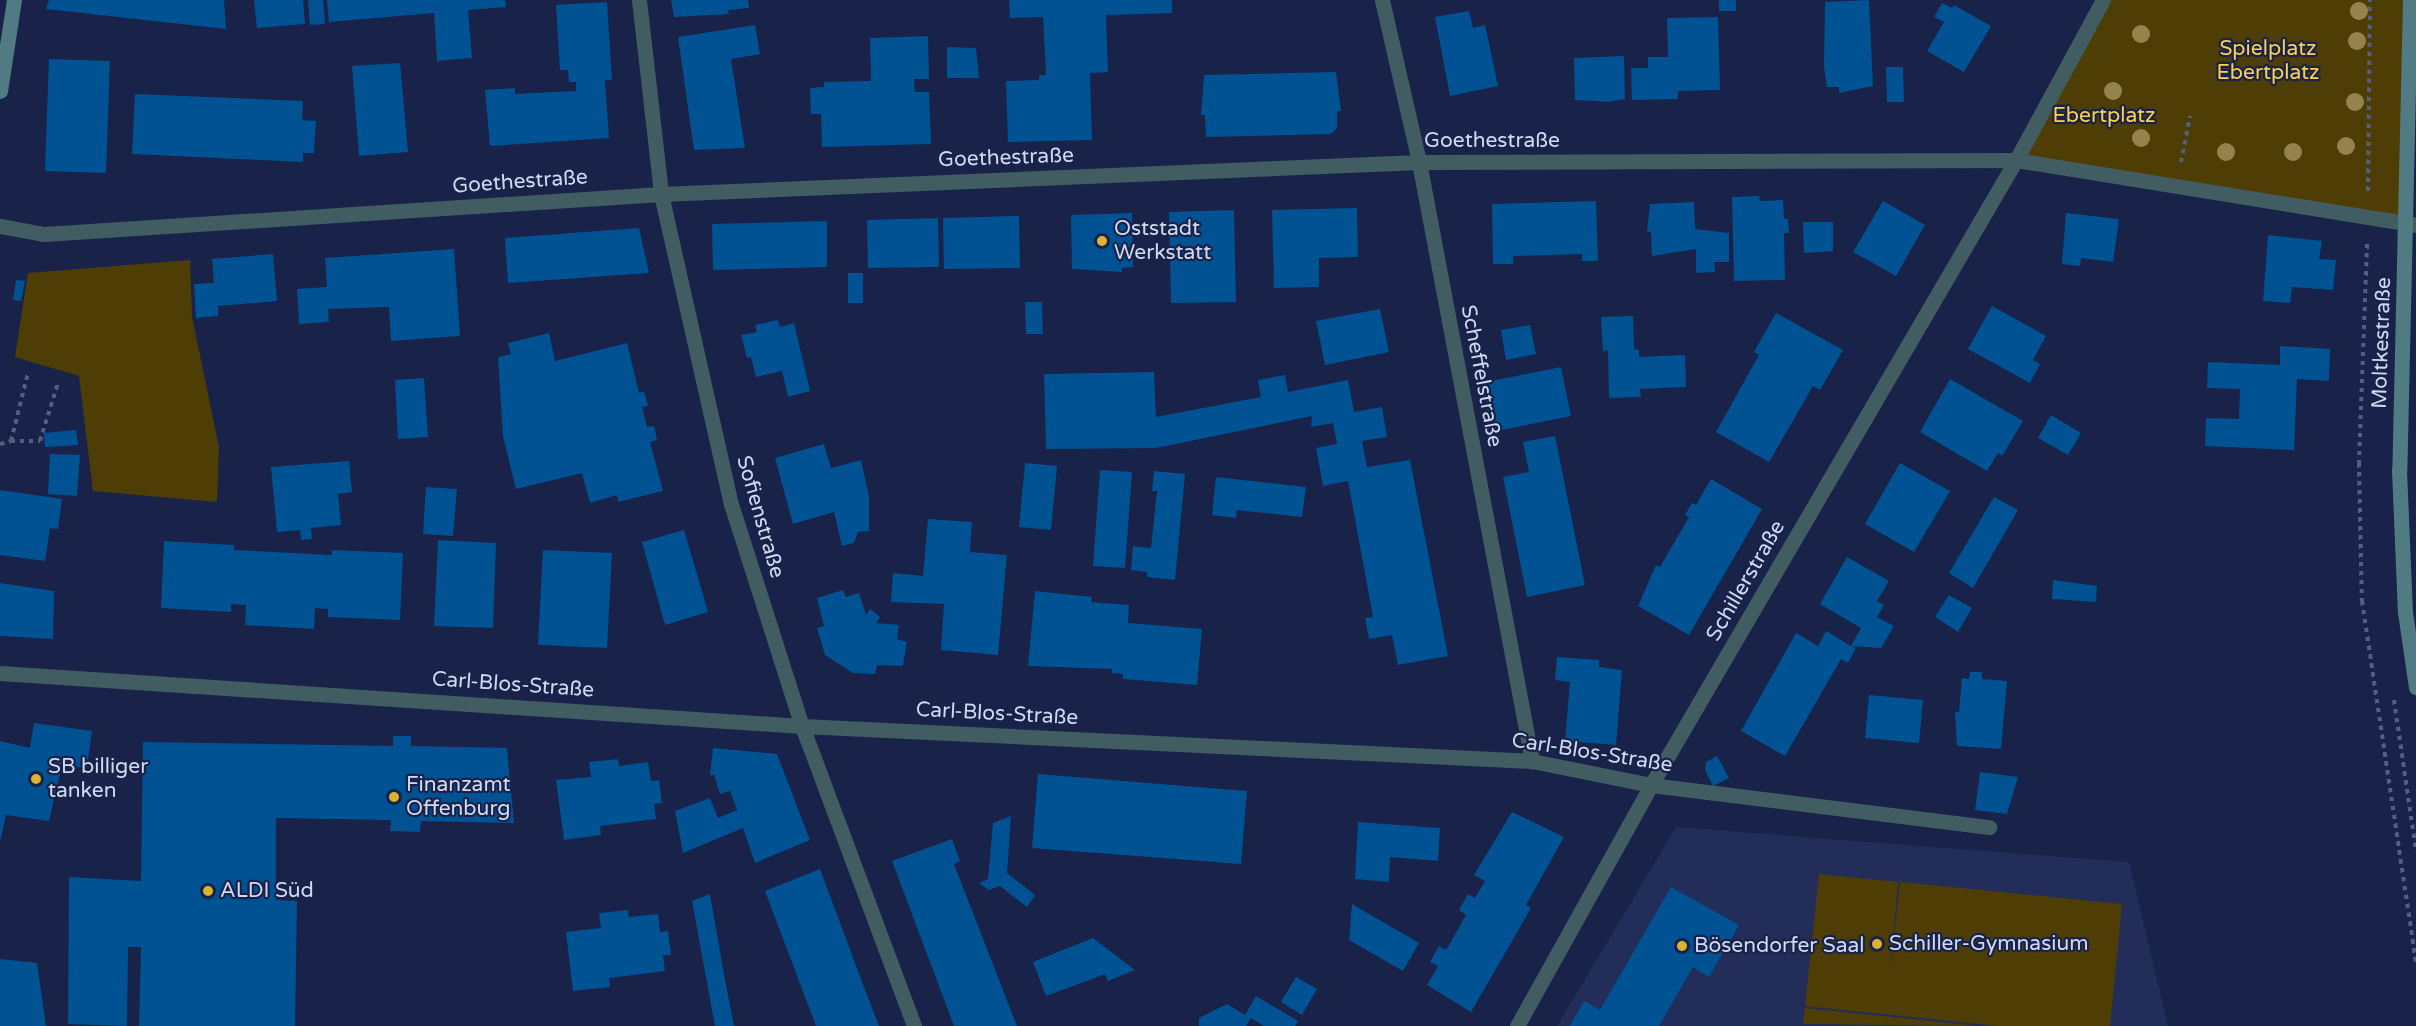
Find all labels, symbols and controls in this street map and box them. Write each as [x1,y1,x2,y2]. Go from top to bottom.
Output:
park label: Spielplatz Ebertplatz [2216,36,2320,86]
park label: Ebertplatz [2052,103,2156,129]
street label: Goethestraße [1424,128,1560,154]
street label: Goethestraße [938,143,1074,173]
street label: Goethestraße [451,165,589,199]
place label: Oststadt Werkstatt [1114,216,1211,266]
marker: Oststadt Werkstatt [1095,234,1109,248]
street label: Moltkestraße [2367,277,2397,409]
street label: Scheffelstraße [1455,303,1507,449]
street label: Sofienstraße [730,453,790,581]
street label: Schillerstraße [1701,516,1791,646]
street label: Carl-Blos-Straße [431,667,595,703]
street label: Carl-Blos-Straße [915,697,1079,731]
street label: Carl-Blos-Straße [1510,728,1674,778]
place label: SB billiger tanken [48,754,148,804]
marker: SB billiger tanken [29,772,43,786]
place label: Finanzamt Offenburg [406,772,510,822]
marker: Finanzamt Offenburg [387,790,401,804]
place label: ALDI Süd [220,878,314,904]
marker: ALDI Süd [201,884,215,898]
place label: Schiller-Gymnasium [1889,931,2089,957]
place label: Bösendorfer Saal [1694,933,1865,959]
marker: Schiller-Gymnasium [1870,937,1884,951]
marker: Bösendorfer Saal [1675,939,1689,953]

